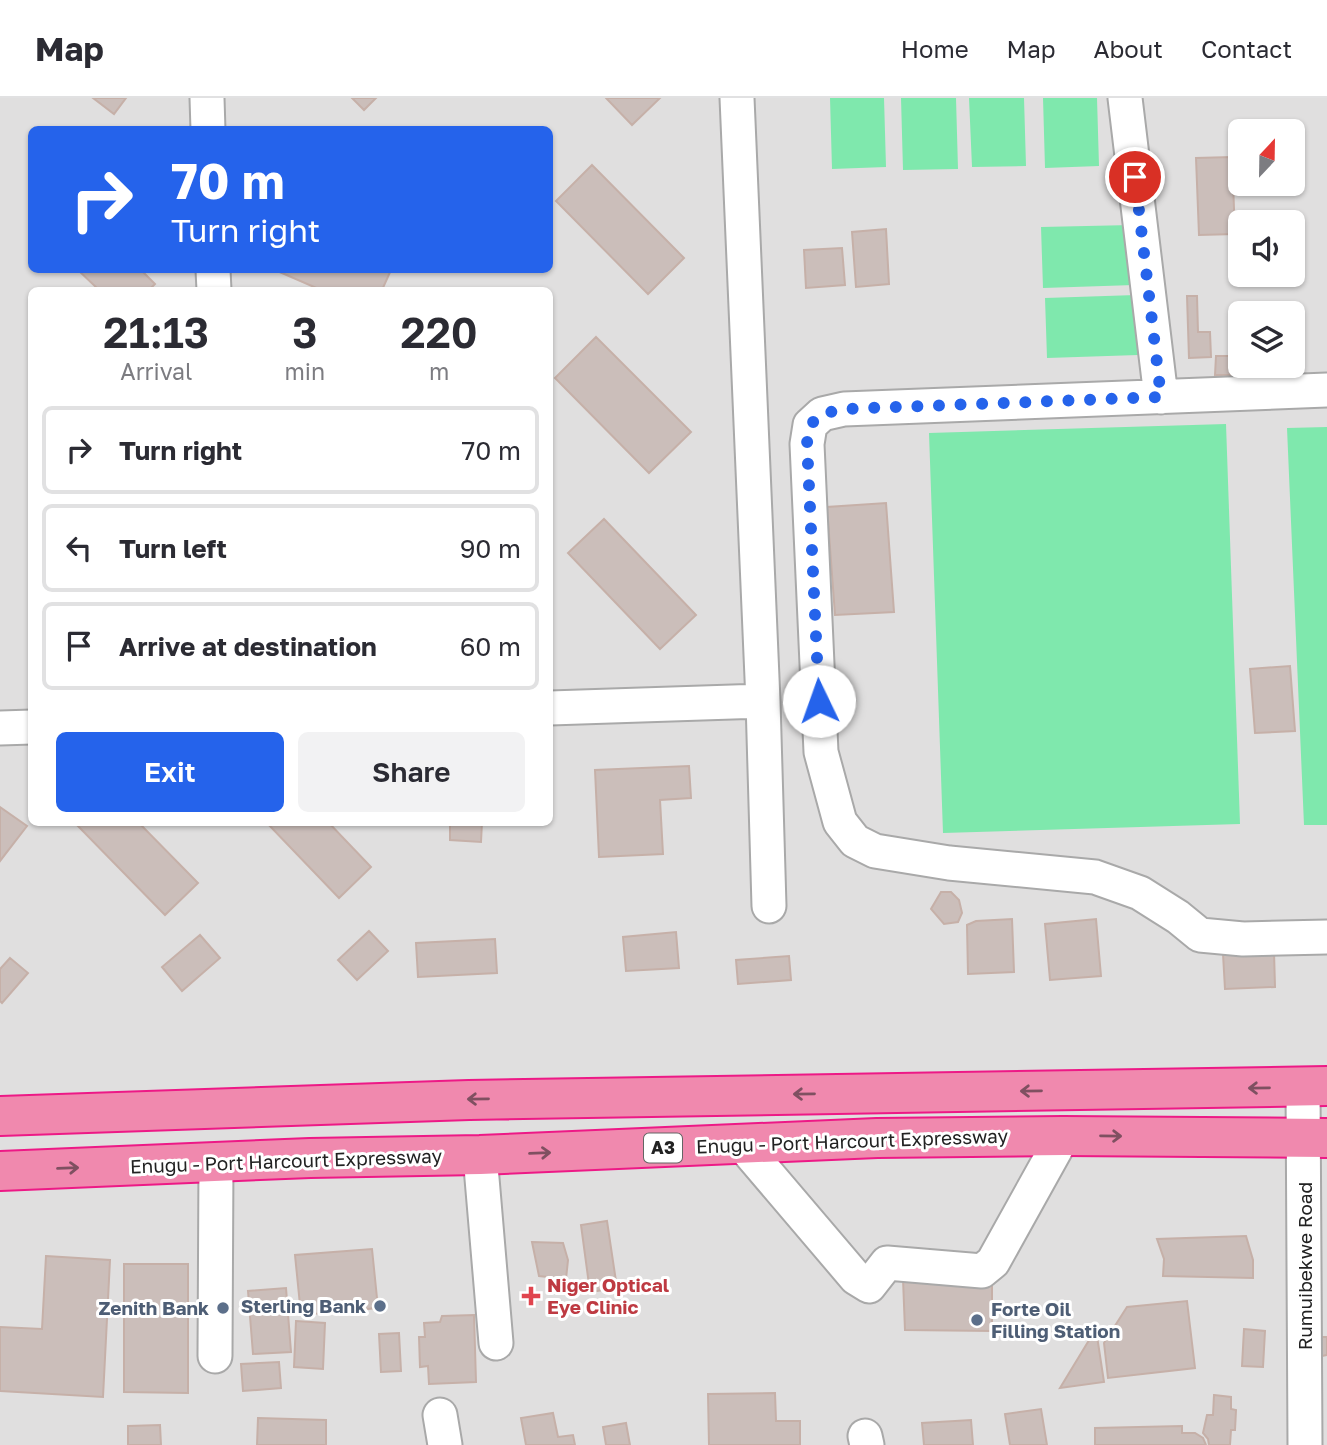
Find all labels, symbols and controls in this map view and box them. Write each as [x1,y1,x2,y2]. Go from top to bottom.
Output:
text: Map [35,29,104,68]
text: Home [901,34,969,63]
text: Map [1007,34,1056,63]
text: About [1094,34,1163,63]
text: Contact [1201,34,1292,63]
north arrow [1228,119,1306,196]
map controls [1228,119,1305,378]
pin [1105,147,1165,207]
text: 70 m [171,151,285,210]
icon: right [56,154,147,245]
icon: arrive [1116,158,1154,196]
button: sound [1228,210,1305,287]
text: Turn right [171,211,320,249]
button: layers [1228,301,1305,378]
text: 21:13 [103,307,209,357]
text: 3 [292,307,318,357]
text: 220 [401,307,478,357]
text: Arrival [120,357,192,385]
text: min [285,357,325,385]
text: m [429,357,449,385]
icon: right [60,431,98,469]
text: Turn right [119,435,242,466]
text: 70 m [462,435,521,466]
icon: left [60,529,98,567]
text: Turn left [119,533,227,564]
text: 90 m [460,533,521,564]
icon: arrive [60,627,98,665]
text: Arrive at destination [119,631,377,662]
text: 60 m [460,631,521,662]
position arrow [782,664,856,738]
button: Exit [56,732,284,812]
button: Share [298,732,525,812]
one-way arrow [1248,1081,1271,1095]
one-way arrow [1020,1085,1043,1098]
one-way arrow [793,1087,816,1101]
one-way arrow [467,1093,490,1106]
street label: Enugu - Port Harcourt Expressway [695,1124,1009,1157]
one-way arrow [1099,1130,1122,1143]
road number: A3 [644,1134,682,1162]
street label: Enugu - Port Harcourt Expressway [129,1144,443,1177]
one-way arrow [529,1146,552,1159]
one-way arrow [56,1162,79,1175]
street label: Rumuibekwe Road [1293,1182,1316,1350]
place label: Niger Optical Eye Clinic [547,1273,669,1318]
marker: Niger Optical Eye Clinic [521,1286,541,1306]
place label: Sterling Bank [241,1294,366,1317]
place label: Zenith Bank [99,1296,209,1319]
place label: Forte Oil Filling Station [991,1297,1120,1342]
marker: Sterling Bank [372,1298,388,1314]
marker: Zenith Bank [215,1300,231,1316]
marker: Forte Oil Filling Station [969,1312,985,1328]

